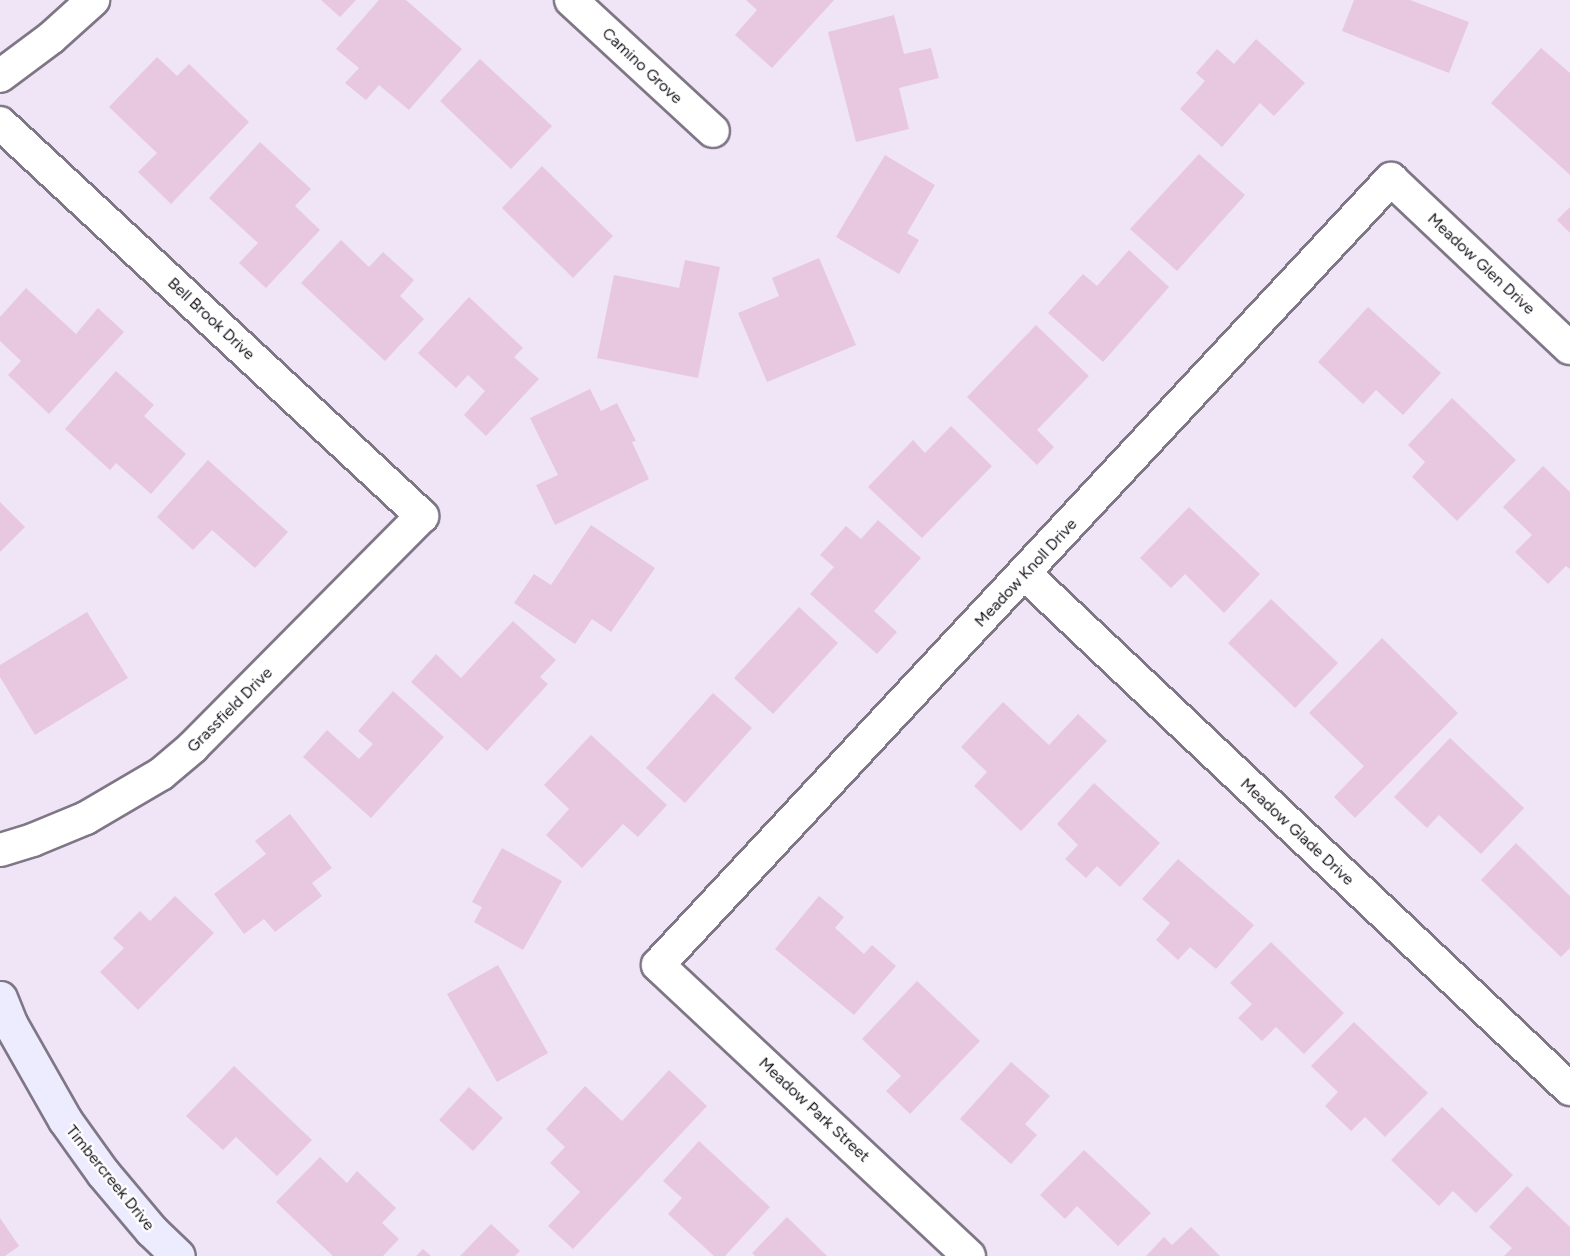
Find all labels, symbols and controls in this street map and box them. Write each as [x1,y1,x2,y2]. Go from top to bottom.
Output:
street label: Camino Grove [598,24,686,108]
street label: Meadow Glen Drive [1423,209,1539,319]
street label: Bell Brook Drive [164,274,258,364]
street label: Meadow Knoll Drive [971,515,1081,631]
street label: Grassfield Drive [183,663,277,757]
street label: Meadow Glade Drive [1236,774,1358,890]
street label: Meadow Park Street [755,1054,873,1166]
street label: Timbercreek Drive [62,1121,158,1235]

